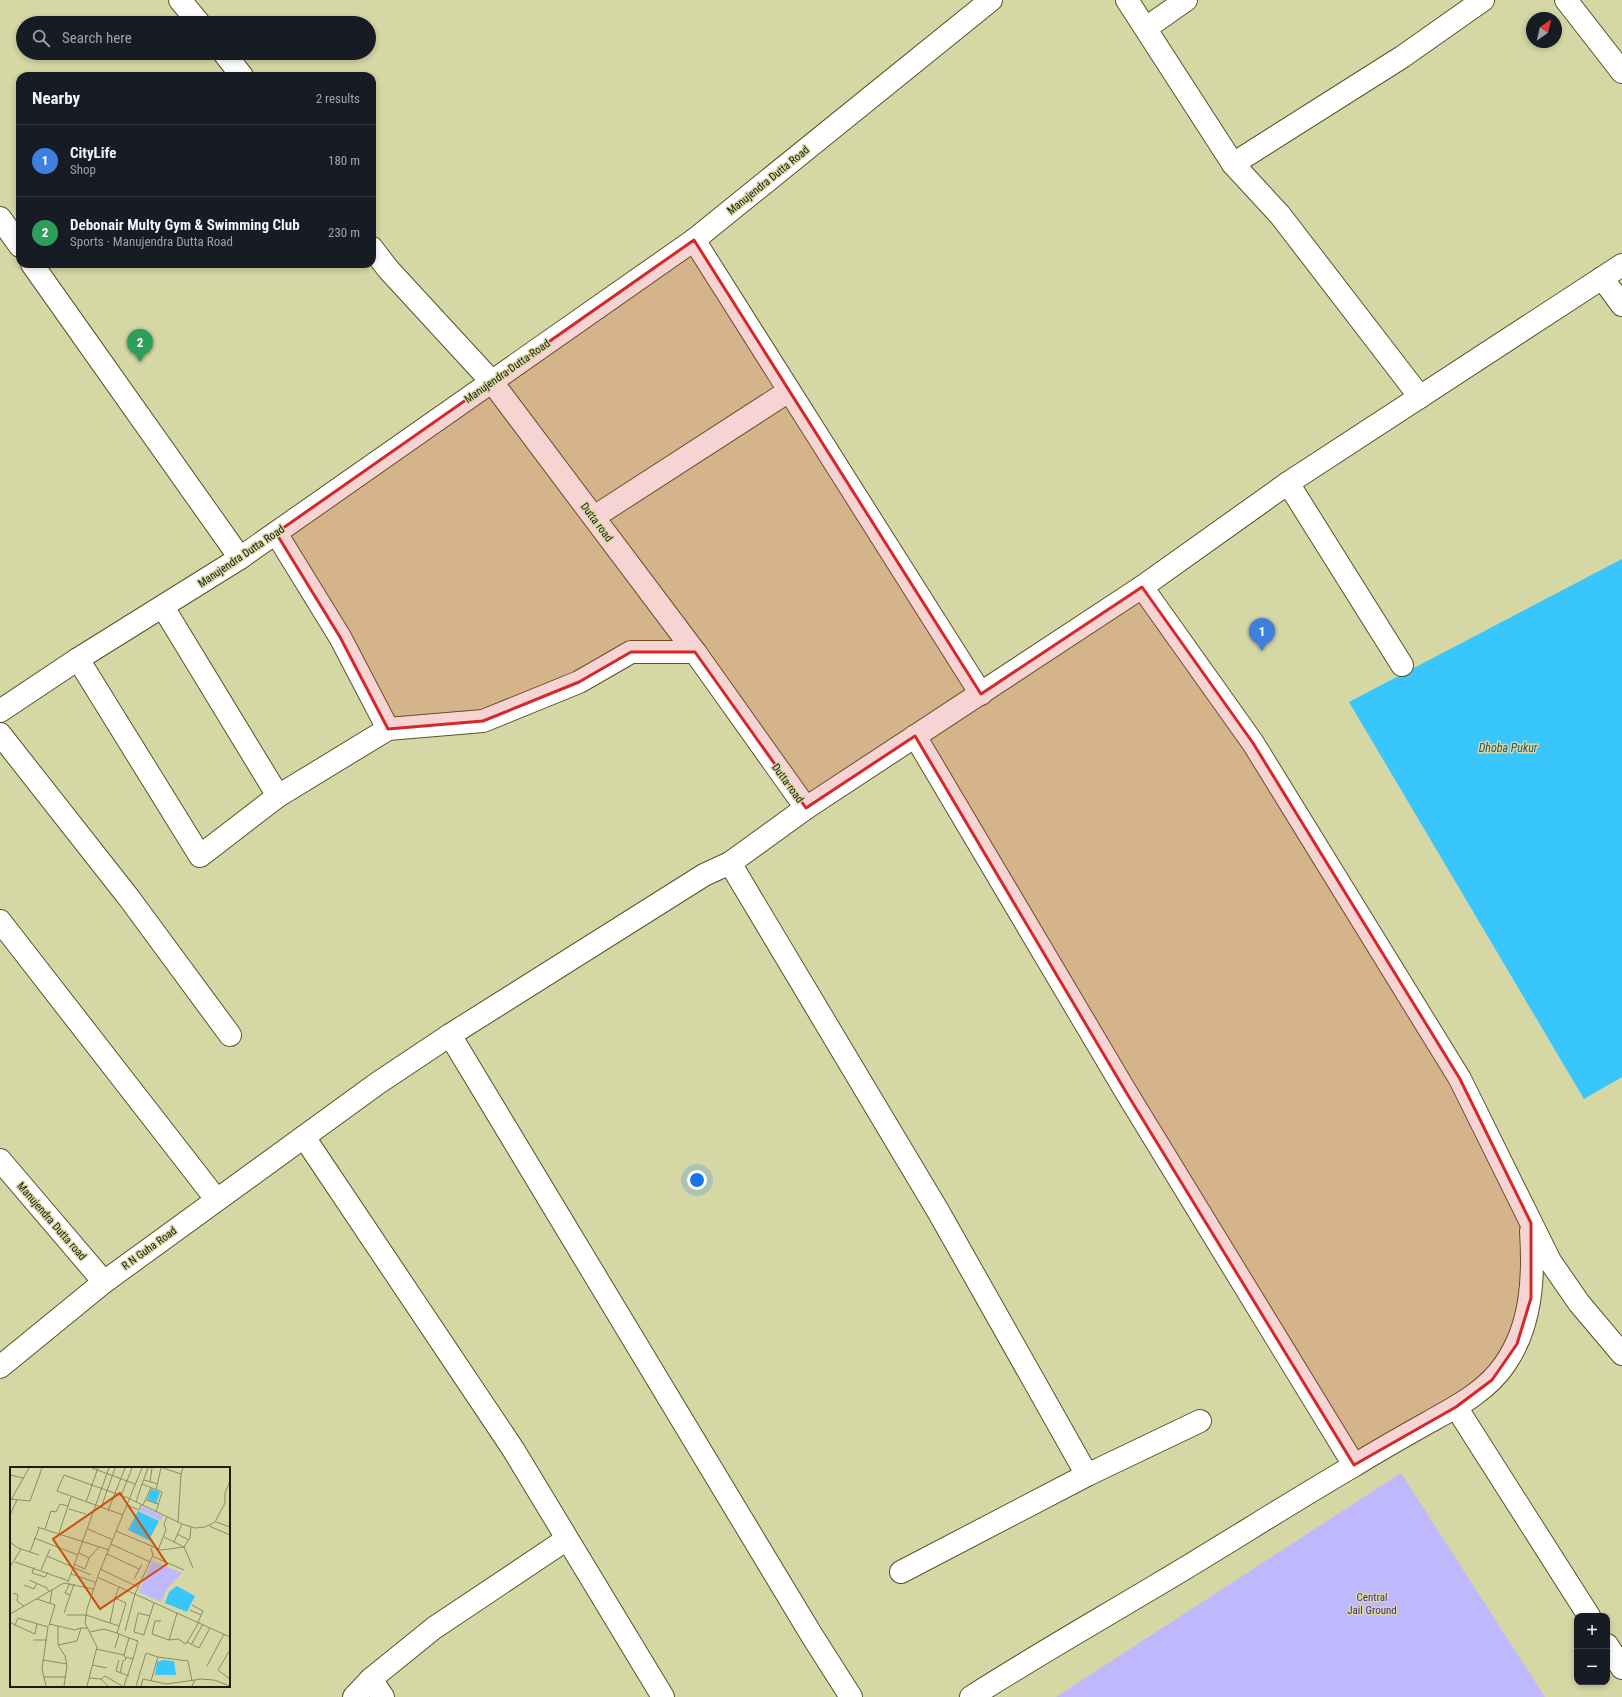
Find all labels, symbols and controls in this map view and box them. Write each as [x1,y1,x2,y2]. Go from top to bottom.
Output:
north arrow [1526,12,1562,48]
search box [16,16,376,60]
icon: search [30,27,52,49]
text: Search here [62,29,132,47]
text: Nearby [32,88,80,108]
text: 2 results [316,91,360,106]
street label: Manujendra Dutta Road [725,143,812,217]
text: CityLife [70,144,116,162]
text: 1 [42,153,48,168]
text: 180 m [328,153,360,168]
text: Shop [70,162,96,177]
text: Debonair Multy Gym & Swimming Club [70,216,300,234]
text: 2 [42,225,48,240]
text: 230 m [328,225,360,240]
text: Sports · Manujendra Dutta Road [70,234,233,249]
pin: 2 [127,329,153,362]
street label: Manujendra Dutta Road [462,337,553,406]
street label: Dutta road [578,500,615,544]
street label: Manujendra Dutta Road [196,523,287,590]
pin: 1 [1249,618,1275,651]
water label: Dhoba Pukur [1479,741,1538,755]
street label: Dutta road [769,761,806,805]
your location [687,1170,707,1190]
street label: Manujendra Dutta road [14,1180,89,1263]
street label: R N Guha Road [119,1224,179,1273]
inset map [10,1467,230,1687]
park label: Central Jail Ground [1347,1591,1397,1617]
map controls [1574,1613,1610,1685]
button: + [1574,1613,1610,1649]
button: − [1574,1649,1610,1685]

